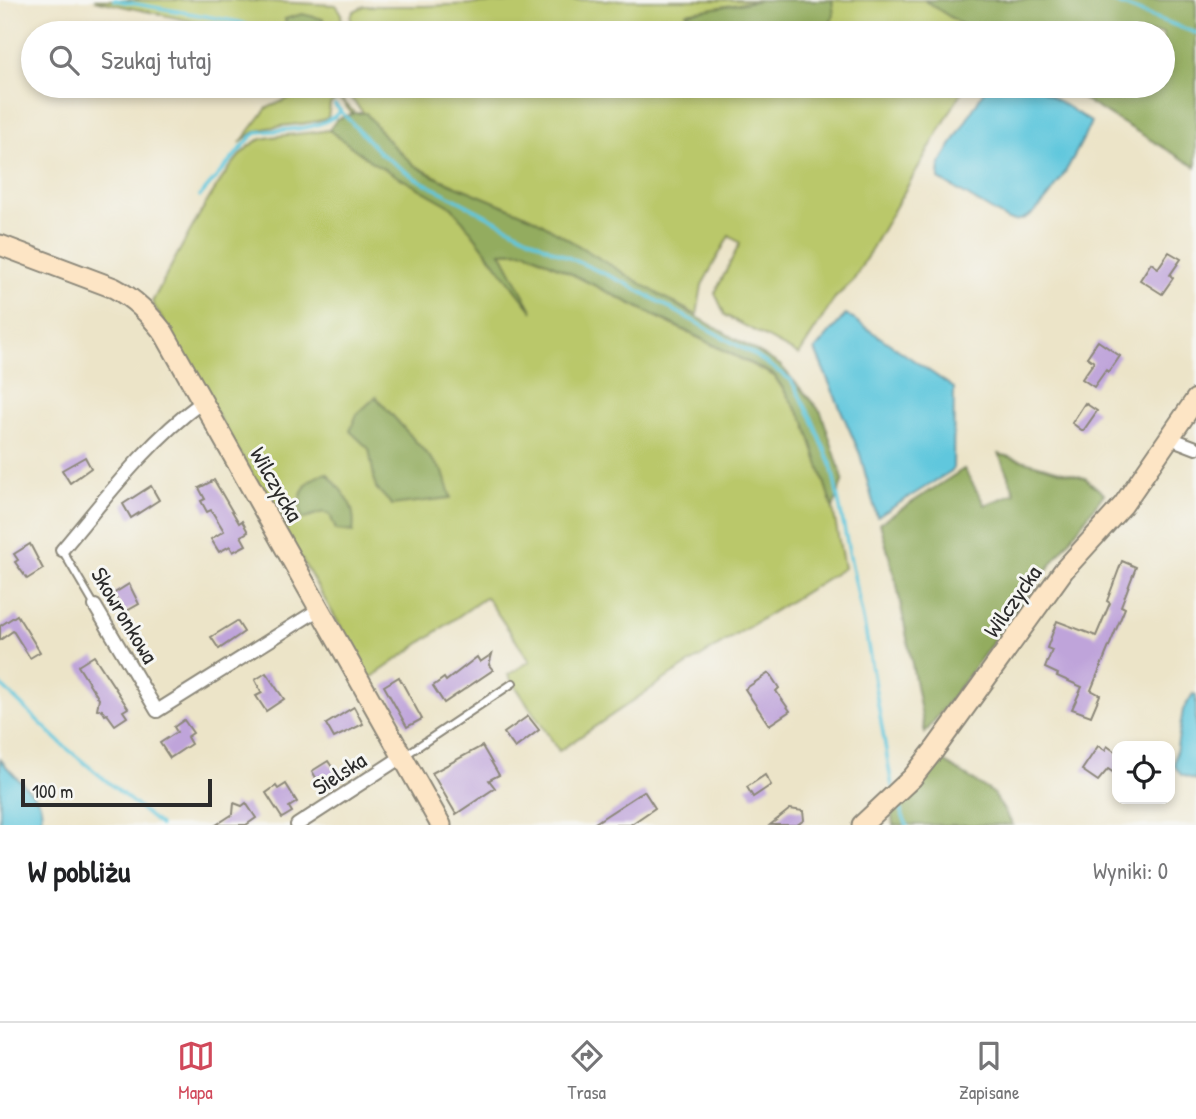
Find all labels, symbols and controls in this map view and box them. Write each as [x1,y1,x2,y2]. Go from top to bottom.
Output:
search box [21,21,1175,98]
icon: search [45,41,83,79]
text: Szukaj tutaj [101,42,212,77]
street label: Wilczycka [243,441,311,527]
street label: Wilczycka [976,559,1048,643]
street label: Skowronkowa [84,561,166,669]
map controls [1112,741,1175,804]
button: locate [1112,741,1175,804]
street label: Sielska [306,744,372,802]
scale bar [21,776,212,808]
text: 100 m [32,778,73,804]
text: W pobliżu [28,851,130,891]
text: Wyniki: 0 [1093,855,1168,886]
tab: Mapa [177,1037,215,1105]
tab: Trasa [568,1037,606,1105]
tab: Zapisane [959,1037,1019,1105]

